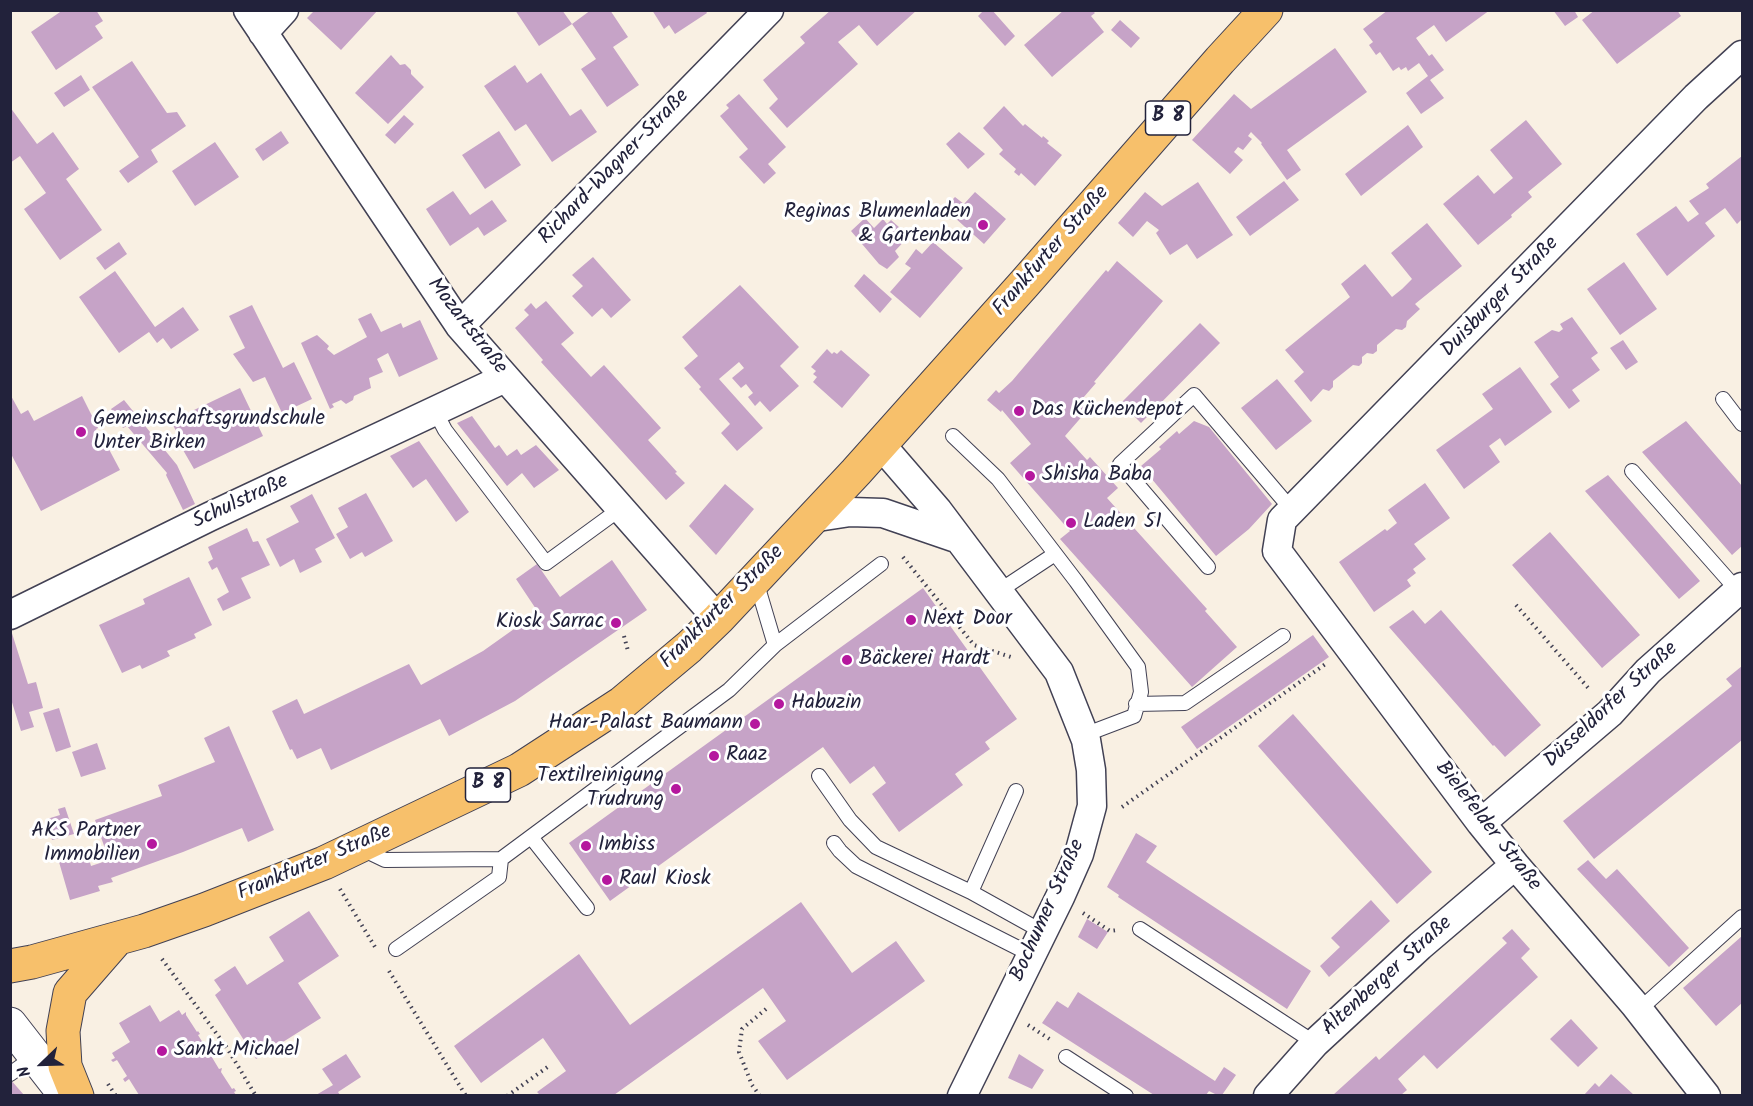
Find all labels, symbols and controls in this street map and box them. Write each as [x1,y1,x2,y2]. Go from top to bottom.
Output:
street label: Richard-Wagner-Straße [534,85,696,251]
road number: B 8 [1146,101,1190,135]
street label: Frankfurter Straße [989,182,1115,322]
place label: Reginas Blumenladen & Gartenbau [784,200,971,250]
marker: Reginas Blumenladen & Gartenbau [976,218,990,232]
street label: Duisburger Straße [1437,232,1565,364]
street label: Mozartstraße [420,274,512,380]
place label: Das Küchendepot [1031,398,1183,424]
marker: Das Küchendepot [1012,404,1026,418]
place label: Gemeinschaftsgrundschule Unter Birken [93,407,325,457]
marker: Gemeinschaftsgrundschule Unter Birken [74,425,88,439]
place label: Shisha Baba [1042,463,1152,489]
marker: Shisha Baba [1023,469,1037,483]
street label: Schulstraße [189,470,293,536]
place label: Laden 51 [1083,510,1162,536]
marker: Laden 51 [1064,516,1078,530]
street label: Frankfurter Straße [656,541,790,675]
place label: Next Door [923,607,1012,633]
place label: Kiosk Sarrac [496,610,604,636]
marker: Next Door [904,613,918,627]
marker: Kiosk Sarrac [609,616,623,630]
street label: Düsseldorfer Straße [1540,638,1684,774]
place label: Bäckerei Hardt [859,647,990,673]
marker: Bäckerei Hardt [840,653,854,667]
place label: Habuzin [791,691,861,717]
marker: Habuzin [772,697,786,711]
place label: Haar-Palast Baumann [549,711,743,737]
marker: Haar-Palast Baumann [748,717,762,731]
place label: Raaz [726,743,767,769]
marker: Raaz [707,749,721,763]
street label: Bielefelder Straße [1428,757,1546,897]
place label: Textilreinigung Trudrung [537,764,664,814]
road number: B 8 [466,768,510,802]
marker: Textilreinigung Trudrung [669,782,683,796]
place label: AKS Partner Immobilien [31,819,140,869]
street label: Frankfurter Straße [234,820,396,908]
place label: Imbiss [598,833,655,859]
street label: Bochumer Straße [1006,836,1092,986]
marker: AKS Partner Immobilien [145,837,159,851]
marker: Imbiss [579,839,593,853]
place label: Raul Kiosk [619,867,710,893]
marker: Raul Kiosk [600,873,614,887]
street label: Altenberger Straße [1318,912,1458,1042]
north arrow [12,1034,72,1094]
place label: Sankt Michael [174,1038,299,1064]
marker: Sankt Michael [155,1044,169,1058]
text: N [11,1062,38,1081]

